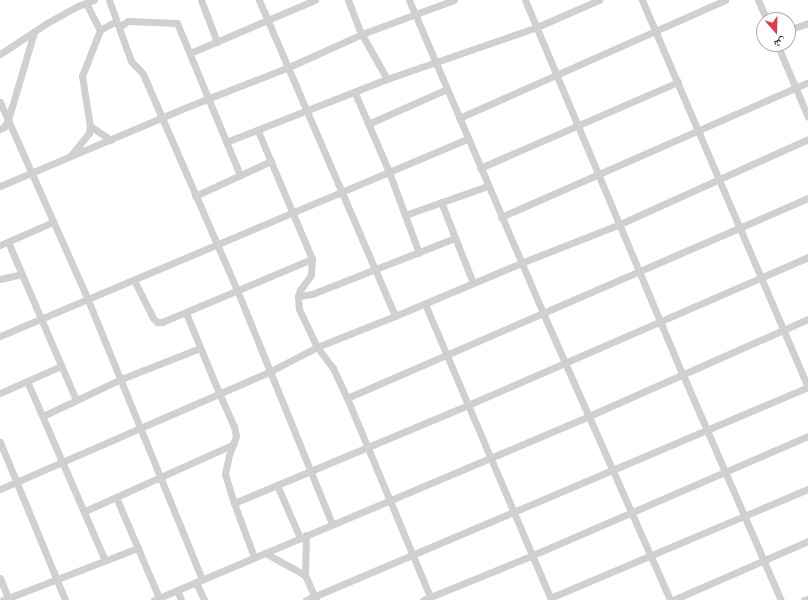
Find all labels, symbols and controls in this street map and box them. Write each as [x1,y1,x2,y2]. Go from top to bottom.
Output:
north arrow [756,12,796,52]
text: ش [772,34,788,52]

